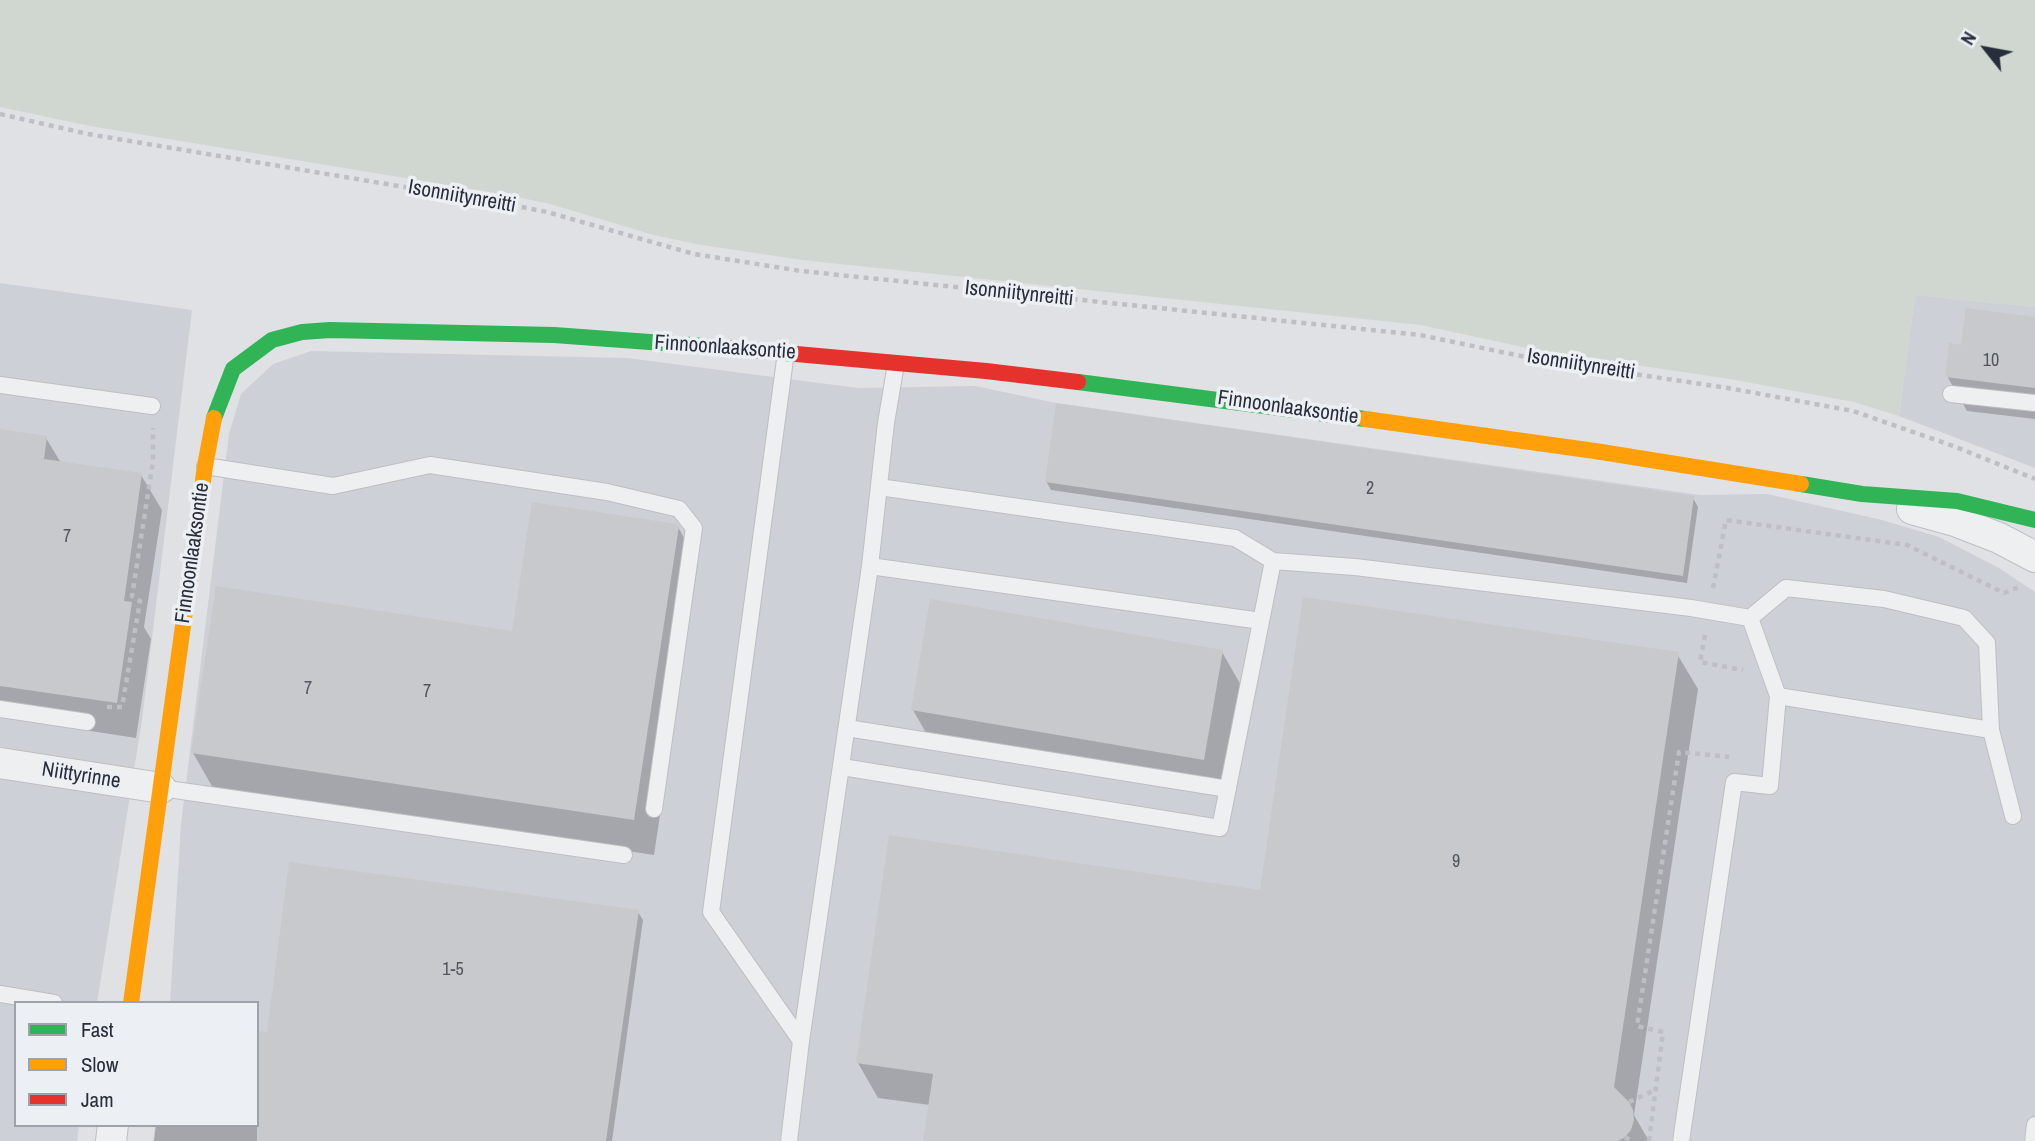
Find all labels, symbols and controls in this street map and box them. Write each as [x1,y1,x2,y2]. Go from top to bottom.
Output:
north arrow [1951,14,2021,84]
text: N [1954,27,1982,50]
street label: Isonniitynreitti [406,175,518,219]
street label: Isonniitynreitti [963,276,1075,312]
street label: Finnoonlaaksontie [653,330,797,366]
street label: Isonniitynreitti [1525,344,1637,386]
house number: 10 [1983,350,1999,372]
street label: Finnoonlaaksontie [1216,386,1360,430]
house number: 2 [1366,478,1374,500]
street label: Finnoonlaaksontie [171,481,215,625]
house number: 7 [63,526,71,548]
house number: 7 [304,678,312,700]
house number: 7 [423,681,431,703]
street label: Niittyrinne [40,757,122,795]
house number: 9 [1452,851,1460,873]
house number: 1-5 [442,959,464,981]
legend [14,1001,259,1127]
text: Fast [81,1015,114,1044]
text: Slow [81,1050,118,1079]
text: Jam [81,1085,114,1114]

